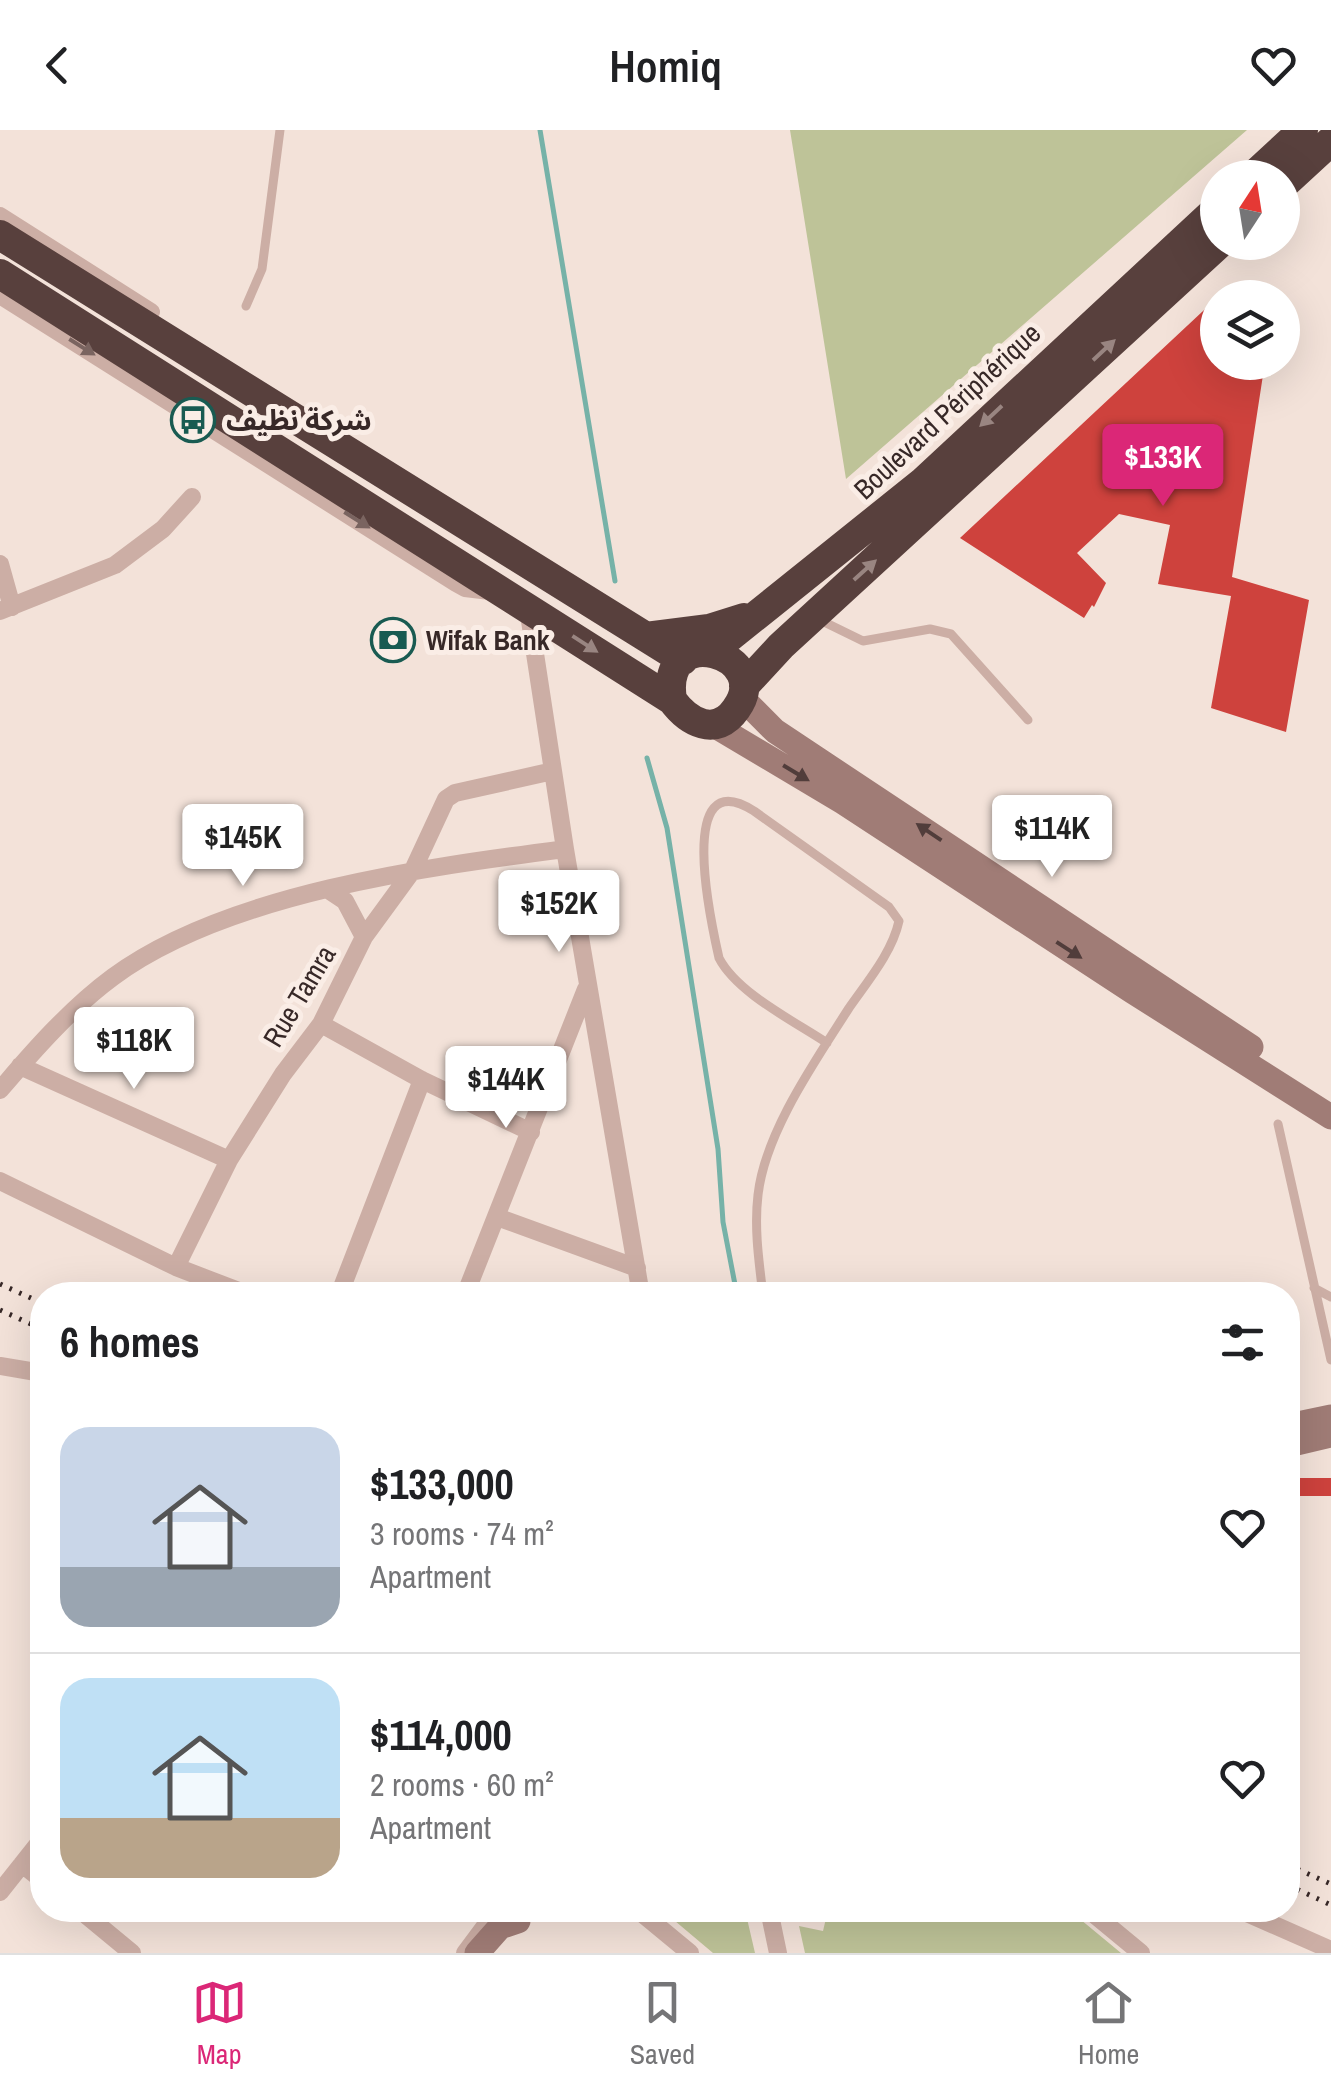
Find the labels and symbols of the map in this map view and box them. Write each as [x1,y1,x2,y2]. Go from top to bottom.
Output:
north arrow [1200,160,1300,260]
street label: Boulevard Périphérique [845,314,1049,508]
one-way arrow [69,337,96,355]
one-way arrow [1091,340,1116,362]
bus stop icon: شركة نظيف [170,397,216,443]
place label: شركة نظيف [226,401,372,439]
one-way arrow [979,405,1004,427]
pin: $133K [1093,424,1233,509]
one-way arrow [343,511,371,529]
one-way arrow [853,559,877,582]
bank icon: Wifak Bank [370,617,416,663]
place label: Wifak Bank [426,621,550,659]
one-way arrow [571,634,599,652]
one-way arrow [782,764,810,781]
pin: $114K [982,795,1122,880]
pin: $145K [173,804,313,889]
one-way arrow [916,823,943,841]
pin: $152K [489,870,629,955]
street label: Rue Tamra [254,938,344,1054]
one-way arrow [1055,940,1082,959]
pin: $118K [64,1007,204,1092]
pin: $144K [436,1046,576,1131]

